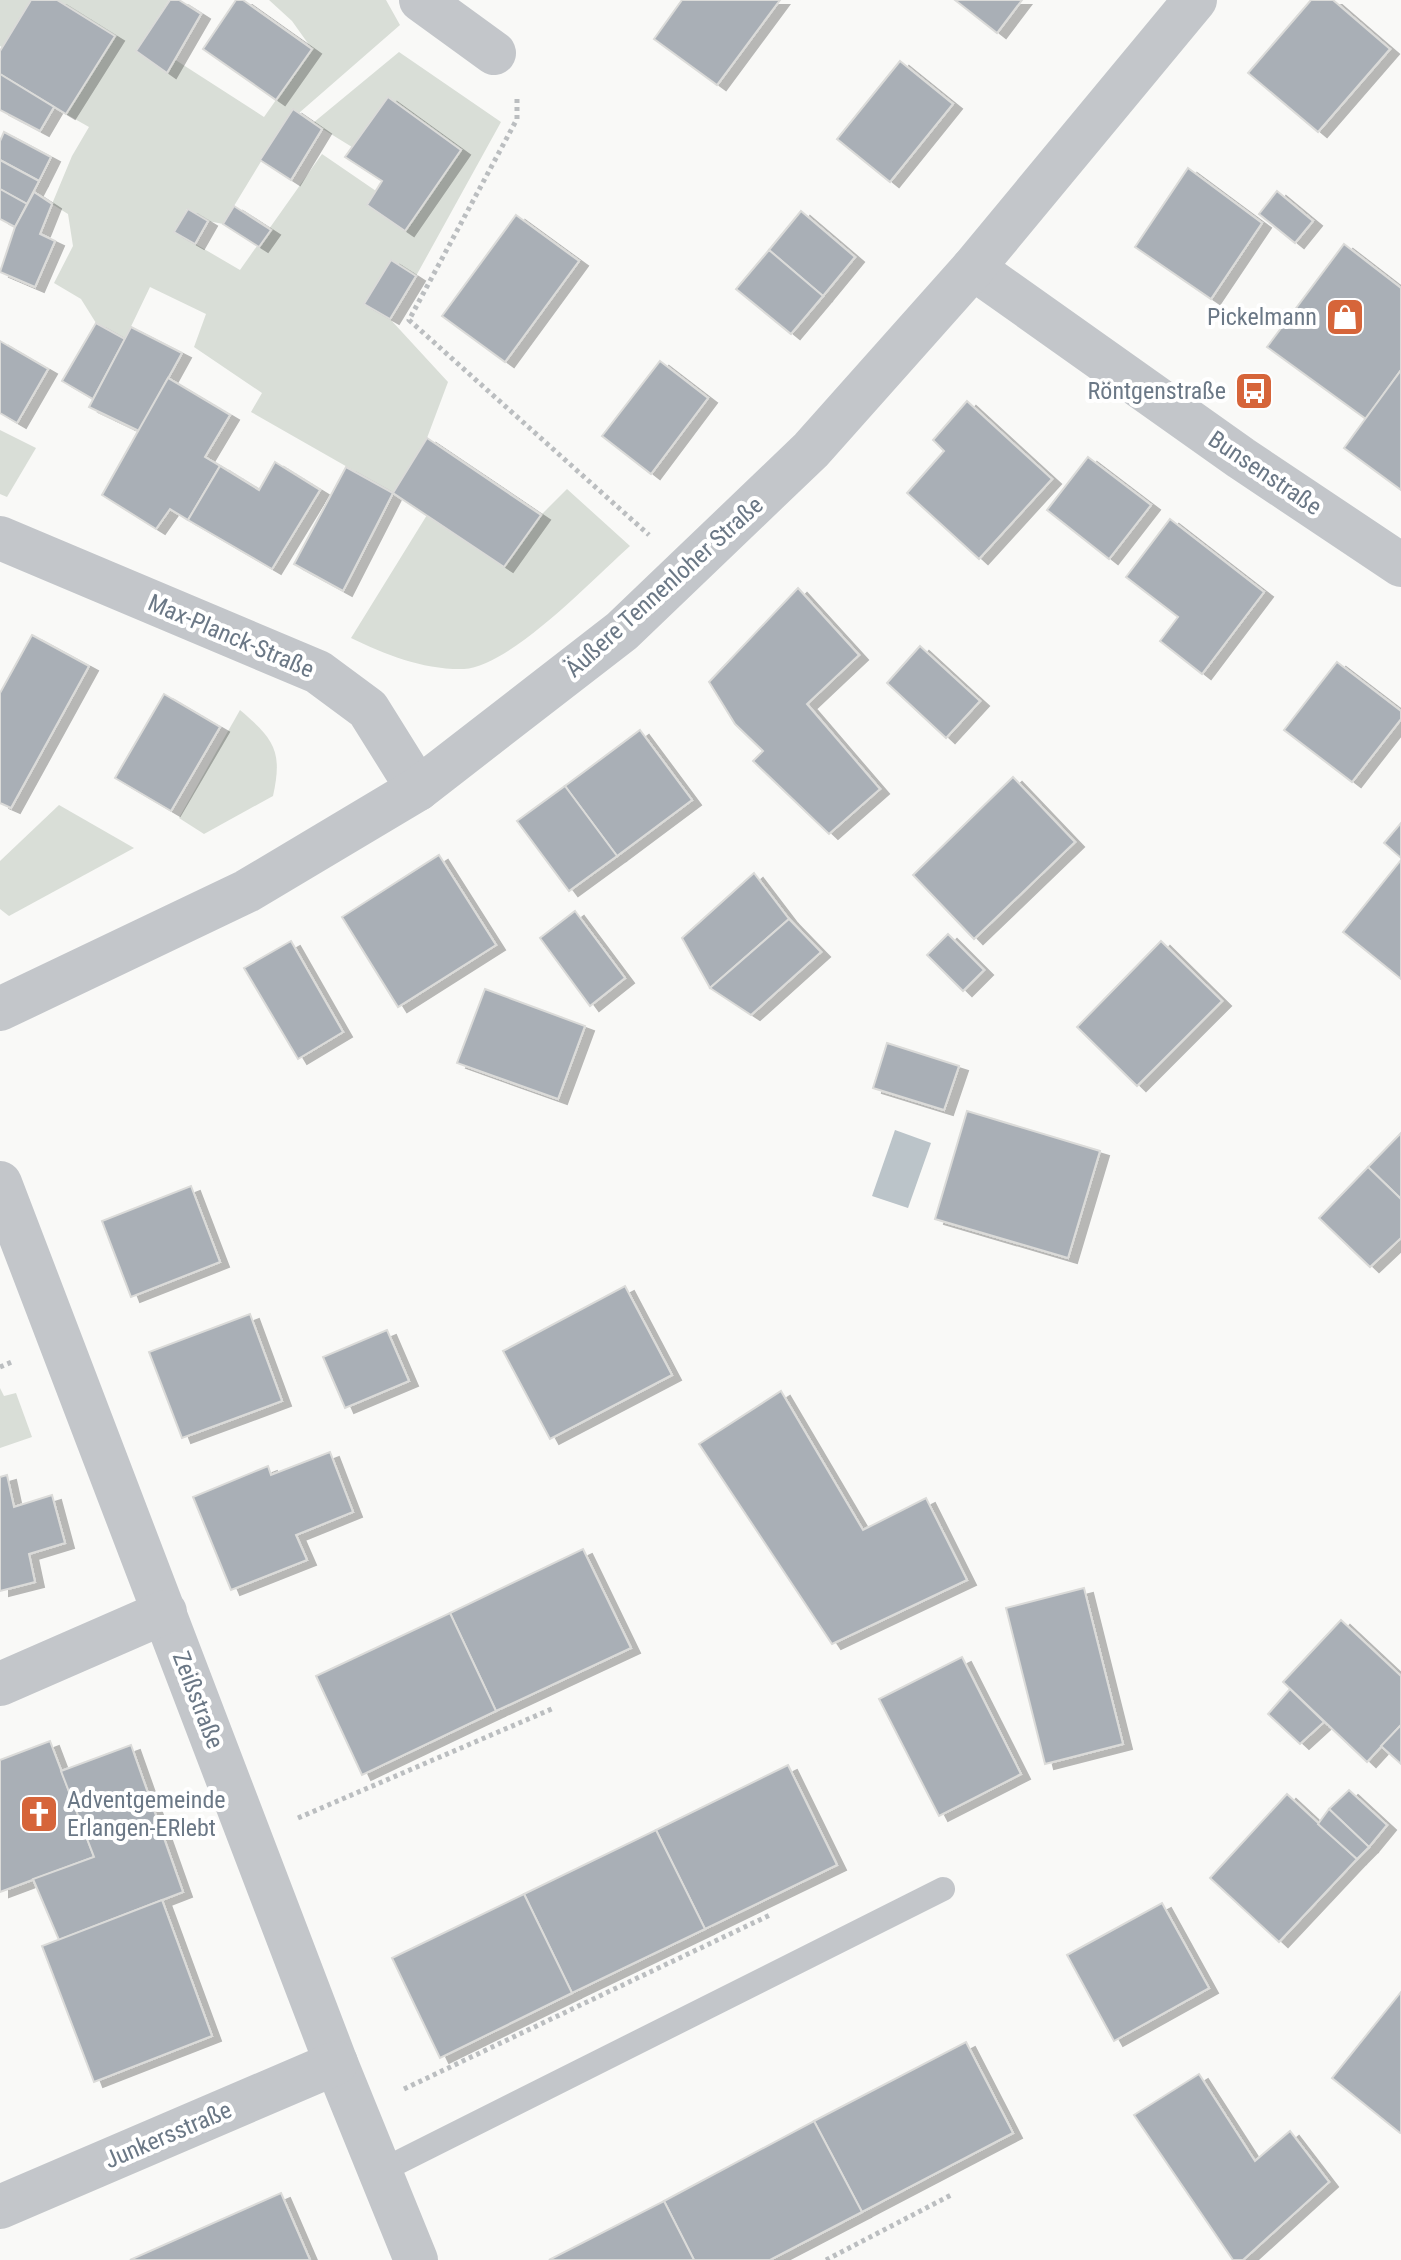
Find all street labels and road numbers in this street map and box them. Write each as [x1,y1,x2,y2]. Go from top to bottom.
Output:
street label: Bunsenstraße [1203,425,1327,521]
street label: Äußere Tennenloher Straße [559,491,769,683]
street label: Max-Planck-Straße [144,588,318,684]
street label: Zeißstraße [167,1647,229,1753]
street label: Junkersstraße [100,2096,236,2174]

